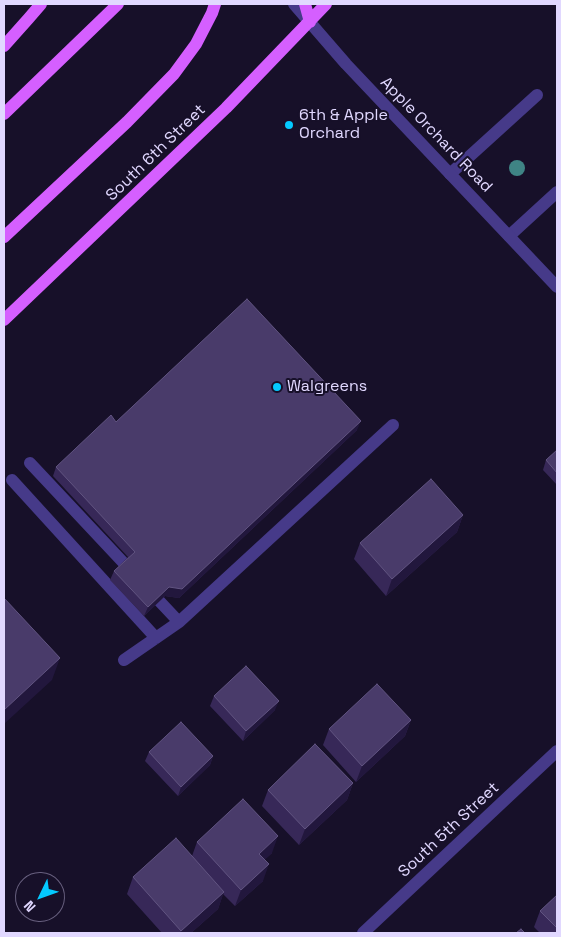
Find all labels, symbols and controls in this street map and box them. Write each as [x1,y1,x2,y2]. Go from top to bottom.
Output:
street label: Apple Orchard Road [376,73,496,197]
street label: South 6th Street [102,101,210,205]
place label: 6th & Apple Orchard [299,106,388,144]
marker: 6th & Apple Orchard [283,119,295,131]
place label: Walgreens [287,377,367,397]
marker: Walgreens [271,381,283,393]
street label: South 5th Street [395,778,503,882]
north arrow [15,872,65,922]
text: N [20,897,39,916]

